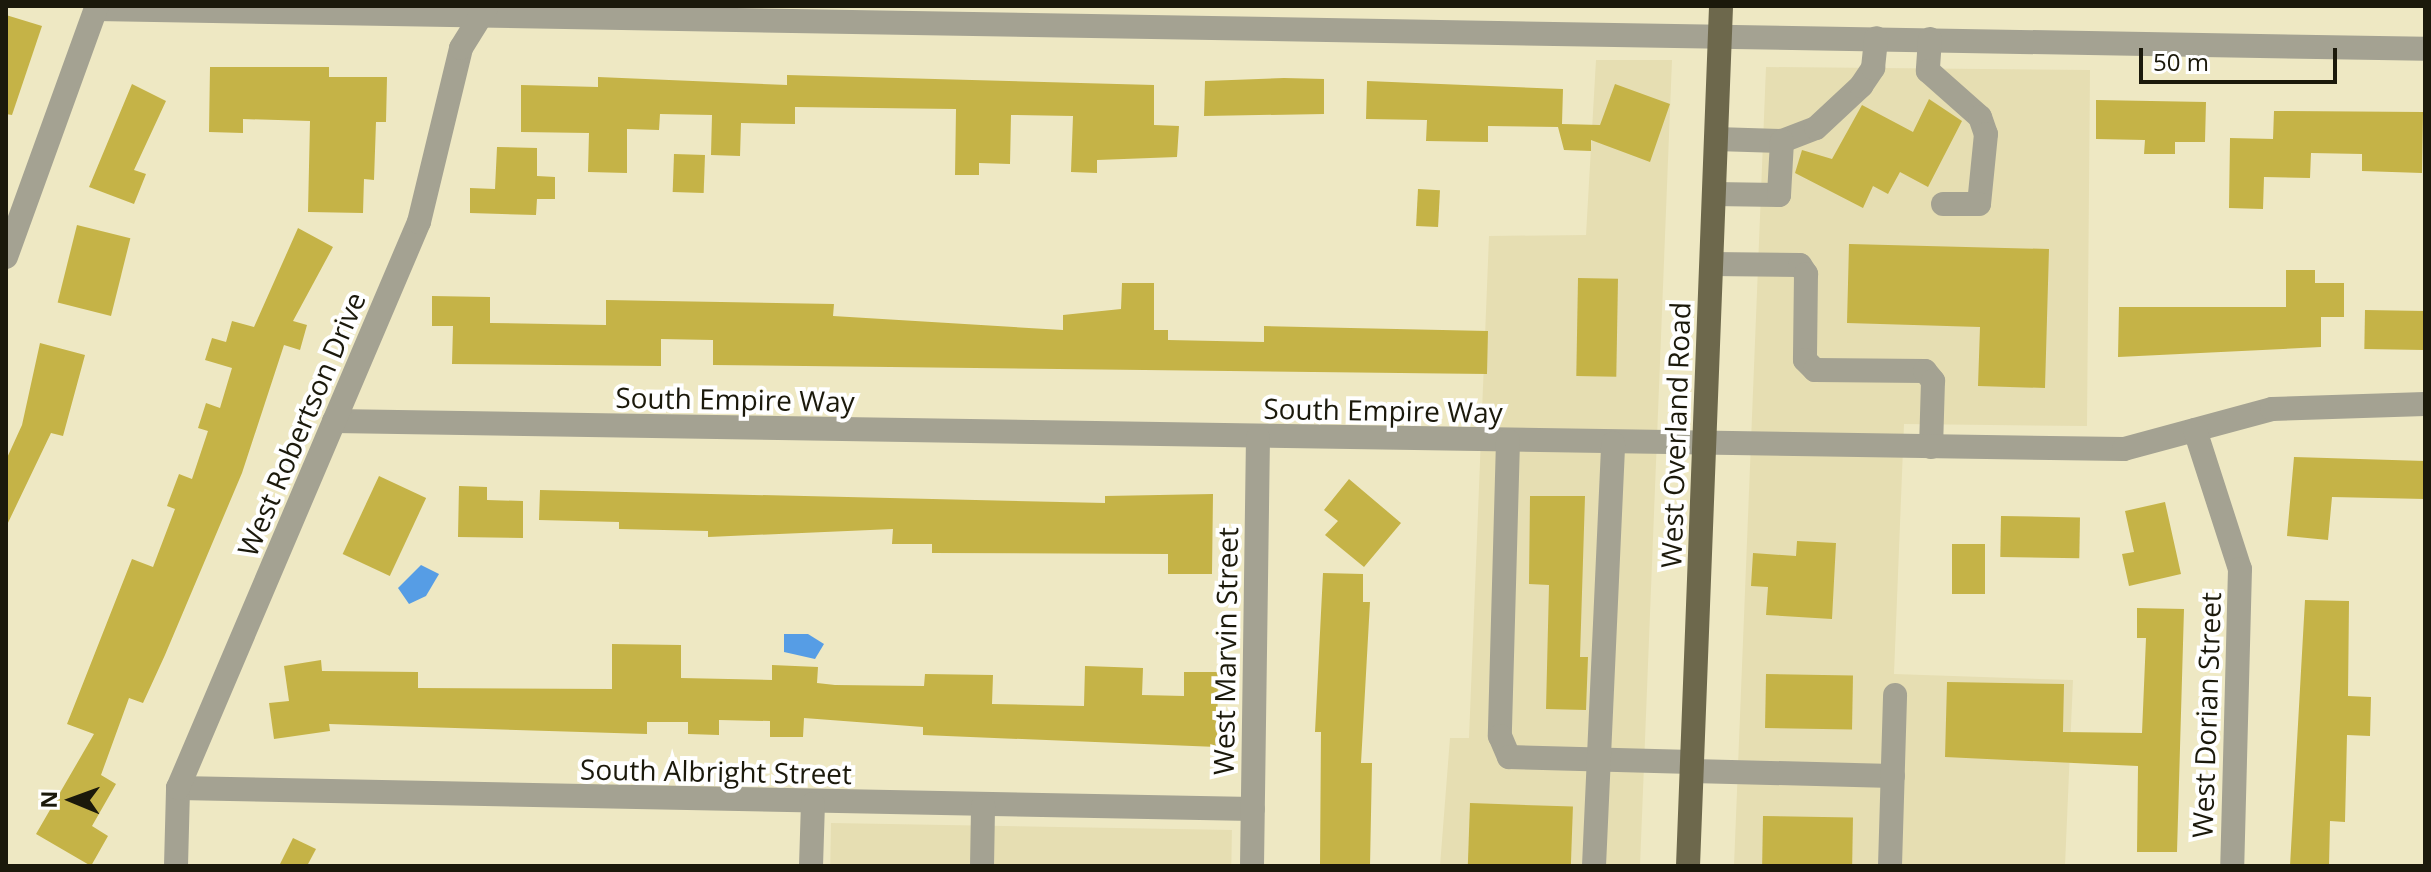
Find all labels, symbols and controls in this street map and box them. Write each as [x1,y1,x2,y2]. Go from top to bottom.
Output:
scale bar [2143,32,2341,82]
text: 50 m [2153,45,2209,78]
street label: West Robertson Drive [230,287,372,561]
street label: West Overland Road [1654,301,1696,569]
street label: South Empire Way [615,380,855,418]
street label: South Empire Way [1263,391,1503,429]
street label: West Marvin Street [1206,527,1244,775]
street label: West Dorian Street [2185,591,2227,839]
street label: South Albright Street [580,752,852,790]
north arrow [32,760,112,840]
text: N [33,790,63,809]

